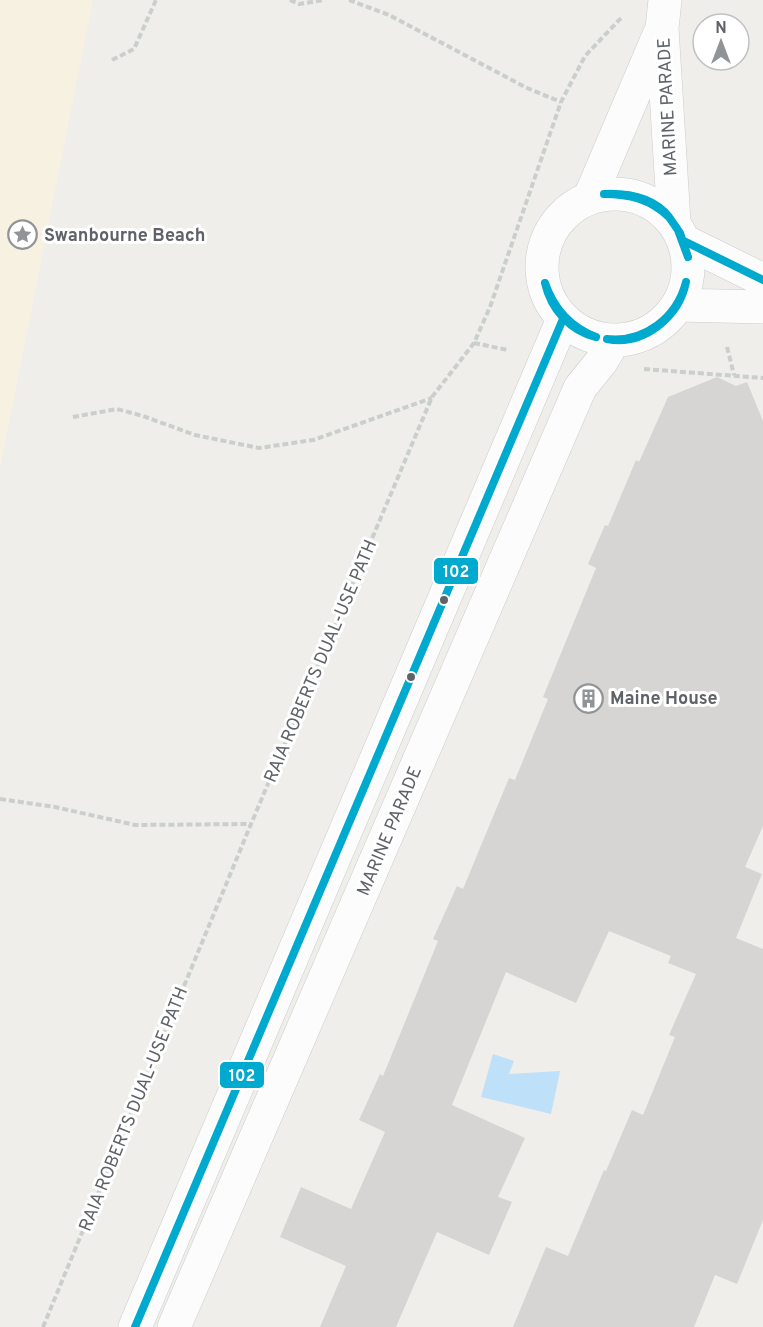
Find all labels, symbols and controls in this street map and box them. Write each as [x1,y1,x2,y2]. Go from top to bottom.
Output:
north arrow [691,12,751,72]
text: N [715,19,727,39]
street label: MARINE PARADE [653,37,684,177]
place icon: Swanbourne Beach [7,219,39,251]
place label: Swanbourne Beach [44,225,205,248]
street label: RAIA ROBERTS DUAL-USE PATH [260,537,383,787]
line badge: 102 [433,557,479,585]
text: 102 [443,563,469,583]
unlabelled marker [438,594,450,606]
unlabelled marker [405,671,417,683]
building icon: Maine House [573,682,605,714]
place label: Maine House [610,688,718,711]
street label: MARINE PARADE [353,763,428,900]
street label: RAIA ROBERTS DUAL-USE PATH [75,984,194,1235]
line badge: 102 [219,1061,265,1089]
text: 102 [229,1067,255,1087]

